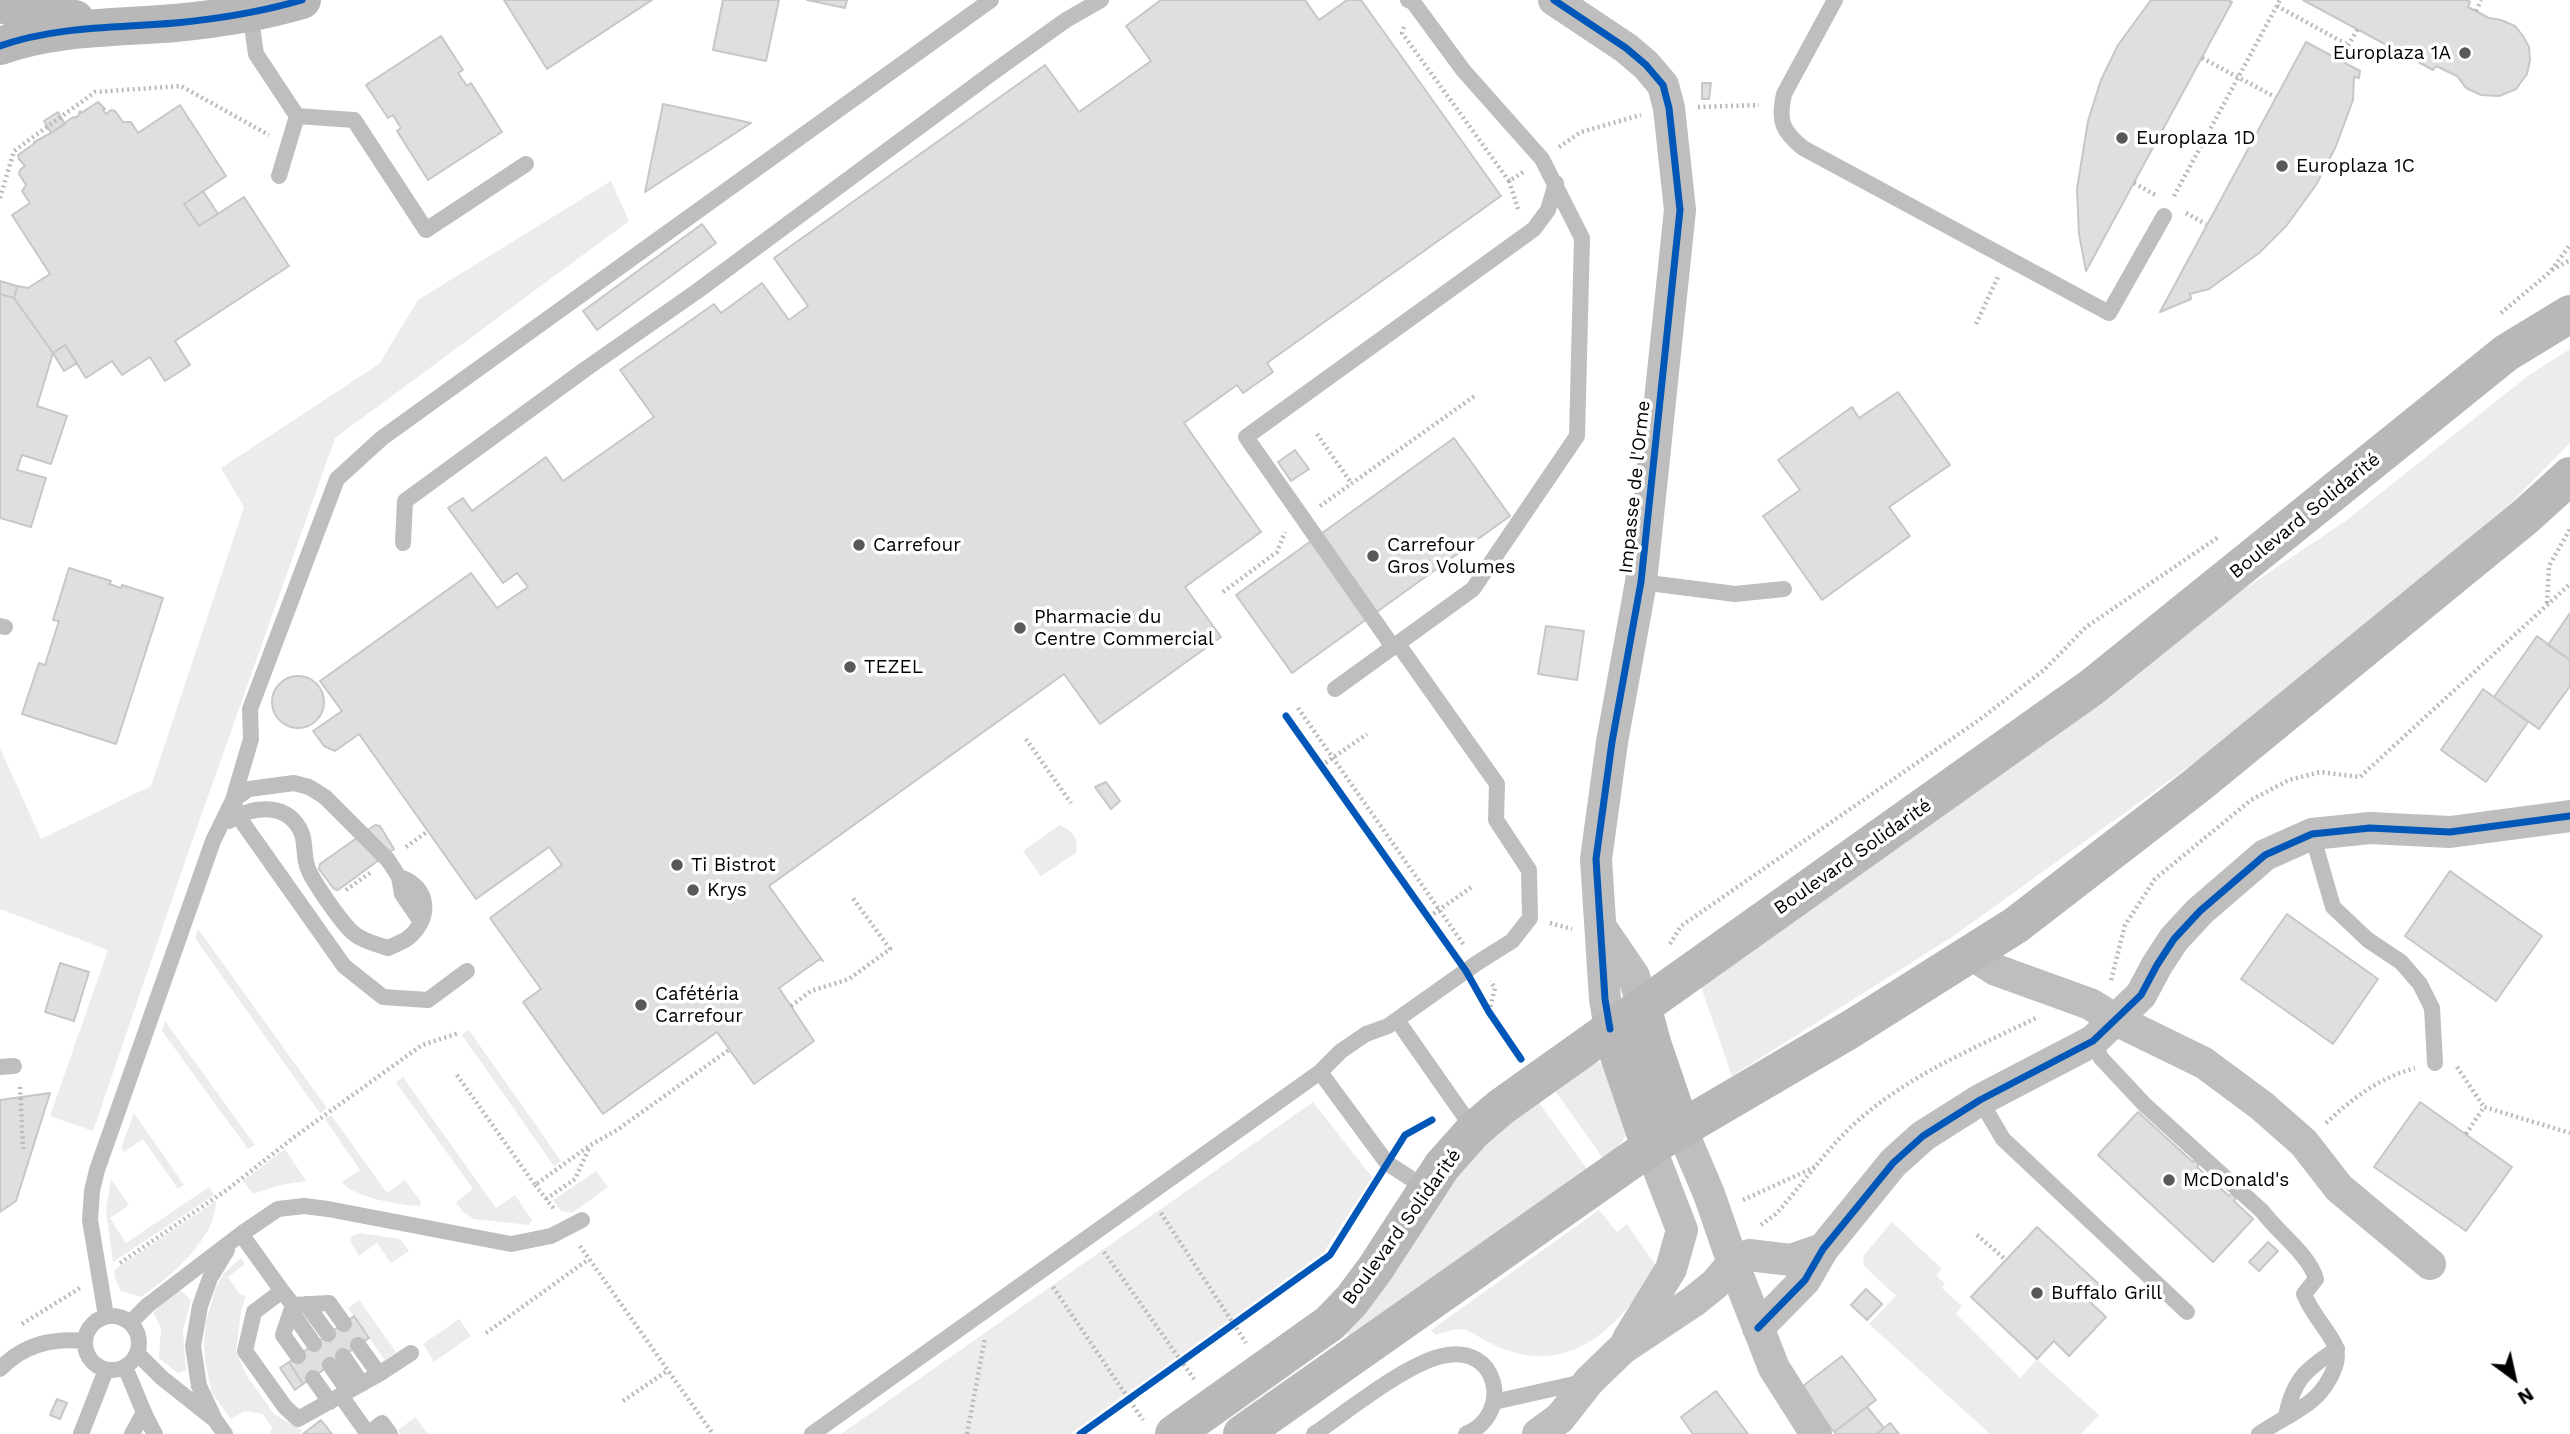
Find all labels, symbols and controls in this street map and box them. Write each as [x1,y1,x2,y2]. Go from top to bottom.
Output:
place label: Europlaza 1A [2333,42,2451,64]
marker: Europlaza 1A [2457,45,2473,61]
place label: Europlaza 1D [2136,127,2255,149]
marker: Europlaza 1D [2114,130,2130,146]
place label: Europlaza 1C [2296,155,2415,177]
marker: Europlaza 1C [2274,158,2290,174]
street label: Impasse de l'Orme [1615,399,1655,575]
street label: Boulevard Solidarité [2225,448,2385,584]
place label: Carrefour [873,534,961,556]
place label: Carrefour Gros Volumes [1387,534,1516,578]
marker: Carrefour [851,537,867,553]
marker: Carrefour Gros Volumes [1365,548,1381,564]
place label: Pharmacie du Centre Commercial [1034,606,1214,650]
marker: Pharmacie du Centre Commercial [1012,620,1028,636]
place label: TEZEL [864,656,923,678]
marker: TEZEL [842,659,858,675]
street label: Boulevard Solidarité [1770,794,1936,920]
place label: Ti Bistrot [691,854,776,876]
marker: Ti Bistrot [669,857,685,873]
place label: Krys [707,879,747,901]
marker: Krys [685,882,701,898]
place label: Cafétéria Carrefour [655,983,743,1027]
marker: Cafétéria Carrefour [633,997,649,1013]
street label: Boulevard Solidarité [1338,1145,1466,1309]
place label: McDonald's [2183,1169,2289,1191]
marker: McDonald's [2161,1172,2177,1188]
place label: Buffalo Grill [2051,1282,2162,1304]
marker: Buffalo Grill [2029,1285,2045,1301]
north arrow [2479,1343,2549,1413]
text: N [2514,1383,2538,1410]

